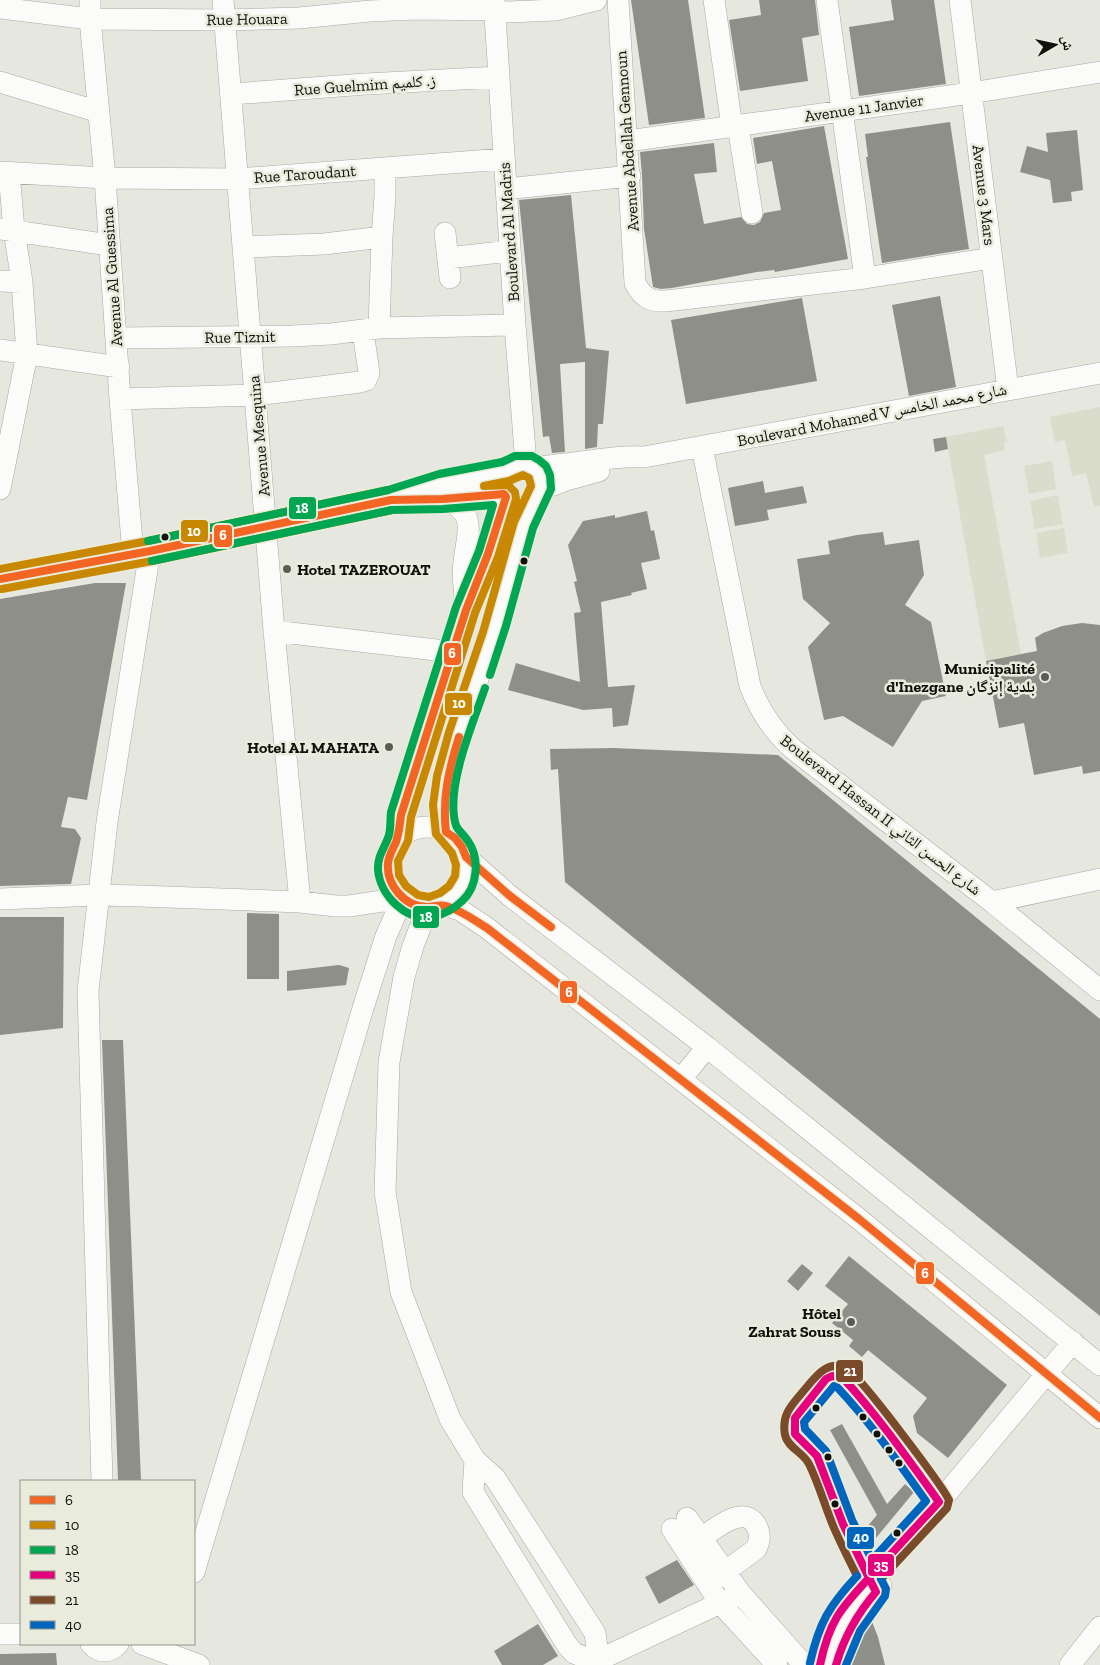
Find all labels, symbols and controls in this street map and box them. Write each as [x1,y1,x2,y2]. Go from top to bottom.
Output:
street label: Rue Houara [206,9,288,29]
north arrow [1030,20,1080,70]
text: ش [1058,34,1077,52]
street label: Avenue Abdellah Gennoun [611,49,643,232]
street label: Rue Guelmim ز. كلميم [293,71,437,100]
street label: Avenue 11 Janvier [803,90,925,126]
street label: Avenue 3 Mars [968,144,1000,246]
street label: Rue Taroudant [253,161,357,187]
street label: Boulevard Al Madris [495,162,523,302]
street label: Avenue Al Guessima [98,206,126,347]
street label: Rue Tiznit [204,327,276,347]
street label: Avenue Mesquina [244,374,274,497]
street label: Boulevard Mohamed V شارع محمد الخامس [736,380,1008,451]
line badge: 18 [288,496,317,520]
text: 18 [295,500,309,517]
line badge: 10 [180,519,209,543]
text: 10 [187,523,201,540]
line badge: 6 [213,524,233,548]
text: 6 [219,527,227,544]
unlabelled marker [160,532,170,542]
unlabelled marker [519,556,529,566]
place label: Hotel TAZEROUAT [297,560,431,579]
marker: Hotel TAZEROUAT [281,563,293,575]
line badge: 6 [443,642,462,666]
text: 6 [448,645,456,662]
place label: Municipalité d'Inezgane بلدية إنزگان [886,659,1035,697]
marker: Municipalité d'Inezgane بلدية إنزگان [1039,671,1051,683]
line badge: 10 [444,692,473,716]
text: 10 [452,695,466,712]
street label: Boulevard Hassan II شارع الحسن الثاني [775,731,985,902]
place label: Hotel AL MAHATA [247,738,379,757]
marker: Hotel AL MAHATA [383,741,395,753]
line badge: 18 [412,905,440,929]
text: 18 [419,909,433,926]
line badge: 6 [559,980,578,1004]
text: 6 [565,984,573,1001]
line badge: 6 [915,1261,935,1285]
text: 6 [921,1265,929,1282]
place label: Hôtel Zahrat Souss [748,1304,841,1341]
marker: Hôtel Zahrat Souss [845,1316,857,1328]
line badge: 21 [835,1359,864,1383]
text: 21 [843,1363,857,1380]
unlabelled marker [811,1403,821,1413]
unlabelled marker [858,1412,868,1422]
unlabelled marker [872,1429,882,1439]
unlabelled marker [884,1445,894,1455]
unlabelled marker [823,1452,833,1462]
unlabelled marker [894,1458,904,1468]
legend [20,1480,195,1645]
text: 6 [65,1491,73,1509]
unlabelled marker [830,1499,840,1509]
text: 10 [65,1516,79,1534]
line badge: 40 [846,1526,875,1550]
unlabelled marker [892,1528,902,1538]
text: 40 [853,1529,869,1546]
text: 18 [65,1541,79,1559]
line badge: 35 [867,1553,895,1577]
text: 35 [874,1557,888,1574]
text: 35 [65,1566,80,1584]
text: 21 [65,1591,79,1609]
text: 40 [65,1616,82,1634]

